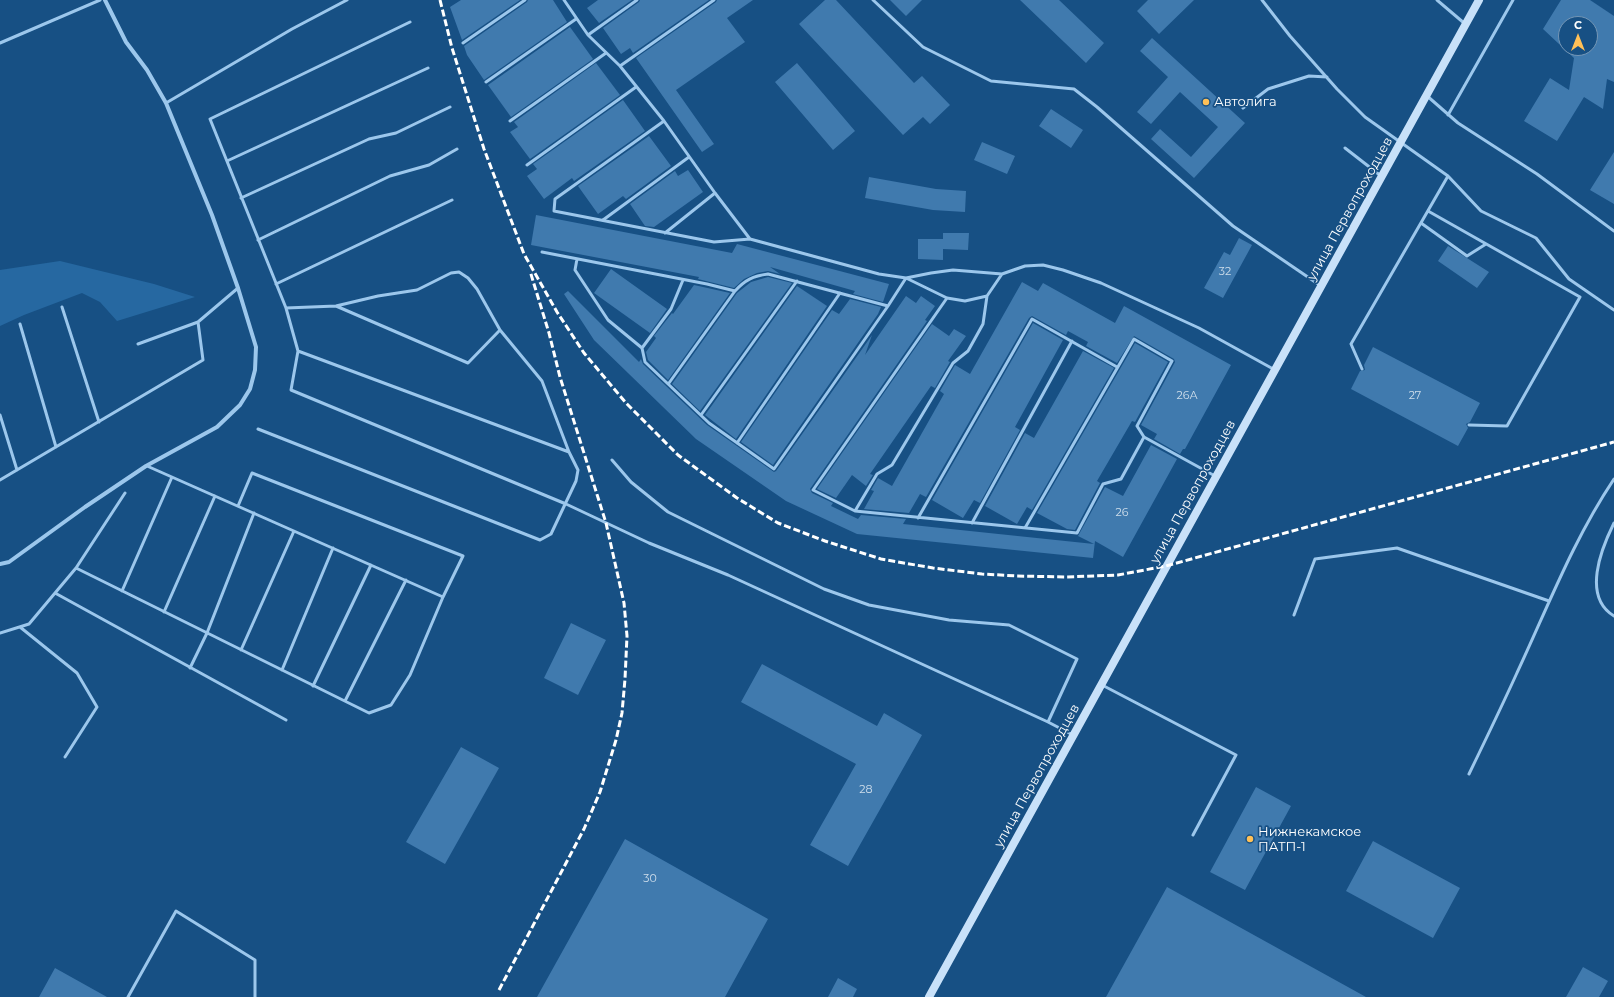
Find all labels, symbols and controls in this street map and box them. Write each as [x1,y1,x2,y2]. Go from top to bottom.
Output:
north arrow [1558,16,1598,56]
text: С [1574,18,1582,32]
place label: Автолига [1214,94,1277,110]
marker: Автолига [1201,97,1211,107]
street label: улица Первопроходцев [1304,135,1396,283]
house number: 32 [1219,265,1231,279]
house number: 26А [1176,389,1198,403]
house number: 27 [1409,389,1421,403]
street label: улица Первопроходцев [1147,418,1239,566]
house number: 26 [1116,506,1128,520]
street label: улица Первопроходцев [991,702,1083,850]
house number: 28 [859,783,873,797]
place label: Нижнекамское ПАТП-1 [1258,824,1361,855]
marker: Нижнекамское ПАТП-1 [1245,834,1255,844]
house number: 30 [643,872,657,886]

